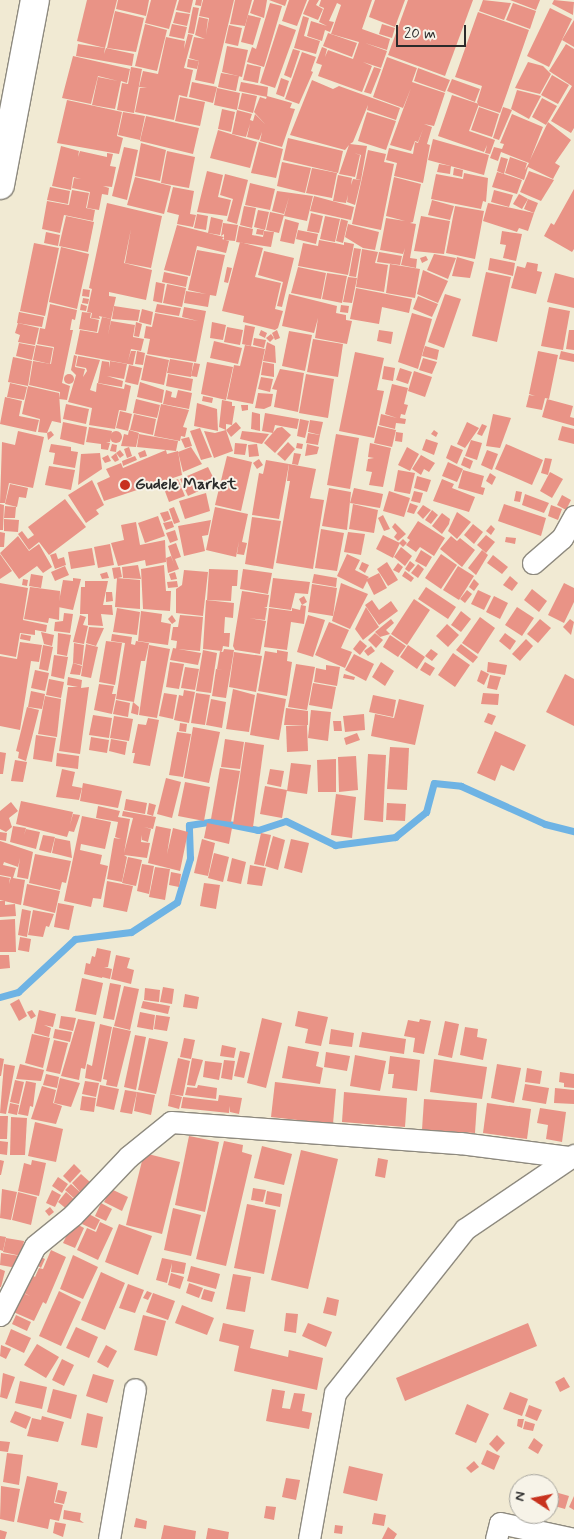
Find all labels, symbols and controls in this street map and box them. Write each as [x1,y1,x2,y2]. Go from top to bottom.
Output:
scale bar [399,15,469,47]
text: 20 m [404,24,436,44]
place label: Gudele Market [135,475,237,495]
marker: Gudele Market [119,479,131,491]
north arrow [509,1474,559,1524]
text: N [511,1490,530,1503]

